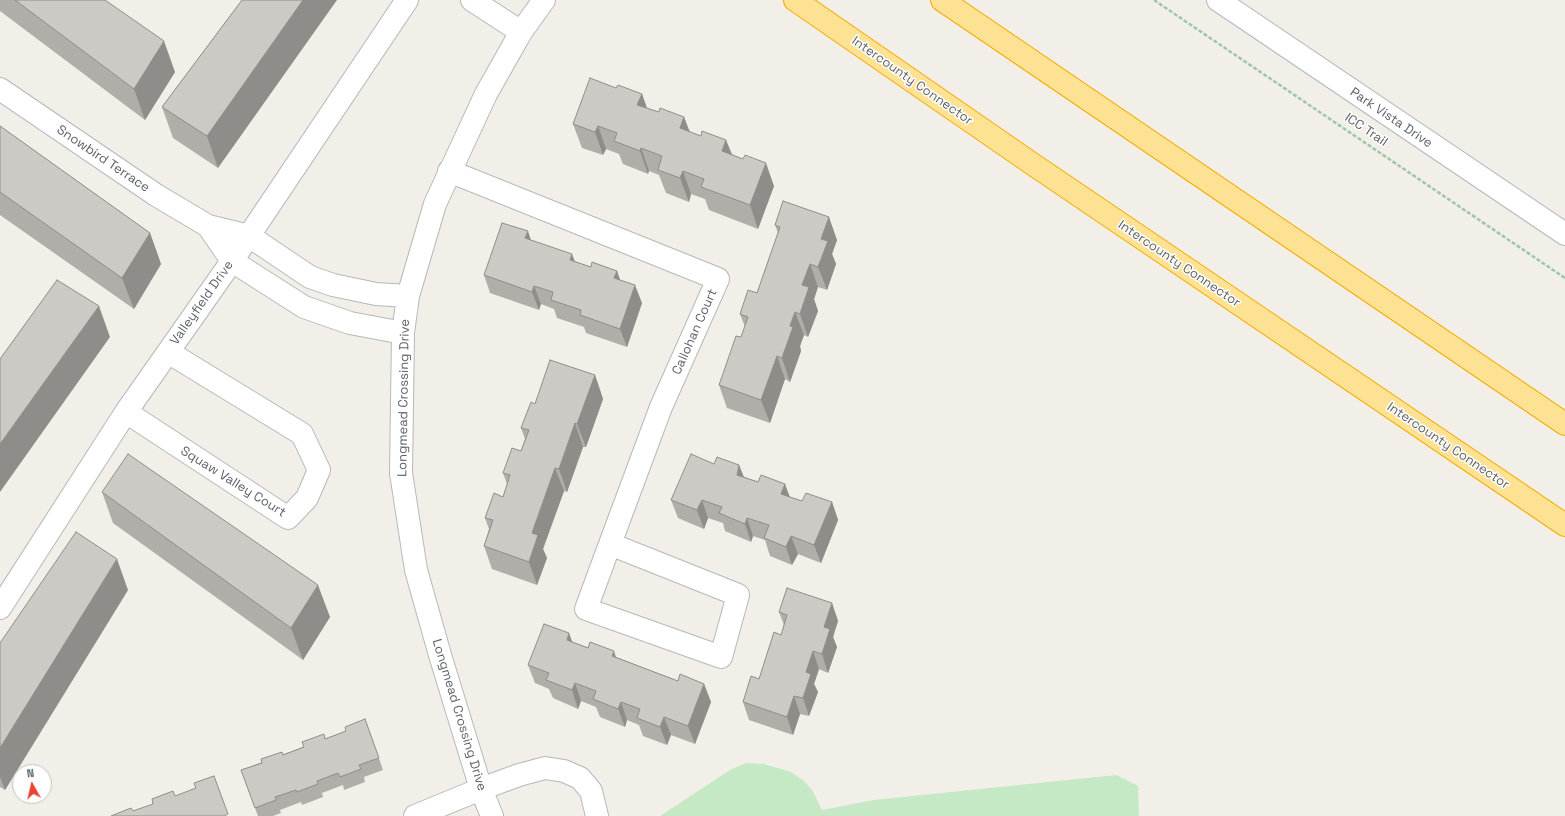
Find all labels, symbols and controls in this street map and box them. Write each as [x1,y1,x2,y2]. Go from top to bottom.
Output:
street label: Intercounty Connector [849,33,975,129]
street label: Park Vista Drive [1347,85,1435,151]
street label: ICC Trail [1342,110,1390,150]
street label: Snowbird Terrace [54,122,152,196]
street label: Intercounty Connector [1115,217,1243,311]
street label: Valleyfield Drive [167,258,237,348]
street label: Callohan Court [669,287,721,377]
street label: Longmead Crossing Drive [395,319,413,477]
street label: Intercounty Connector [1384,399,1512,493]
street label: Squaw Valley Court [178,443,288,521]
street label: Longmead Crossing Drive [428,637,490,793]
north arrow [12,764,52,804]
text: N [26,766,35,781]

